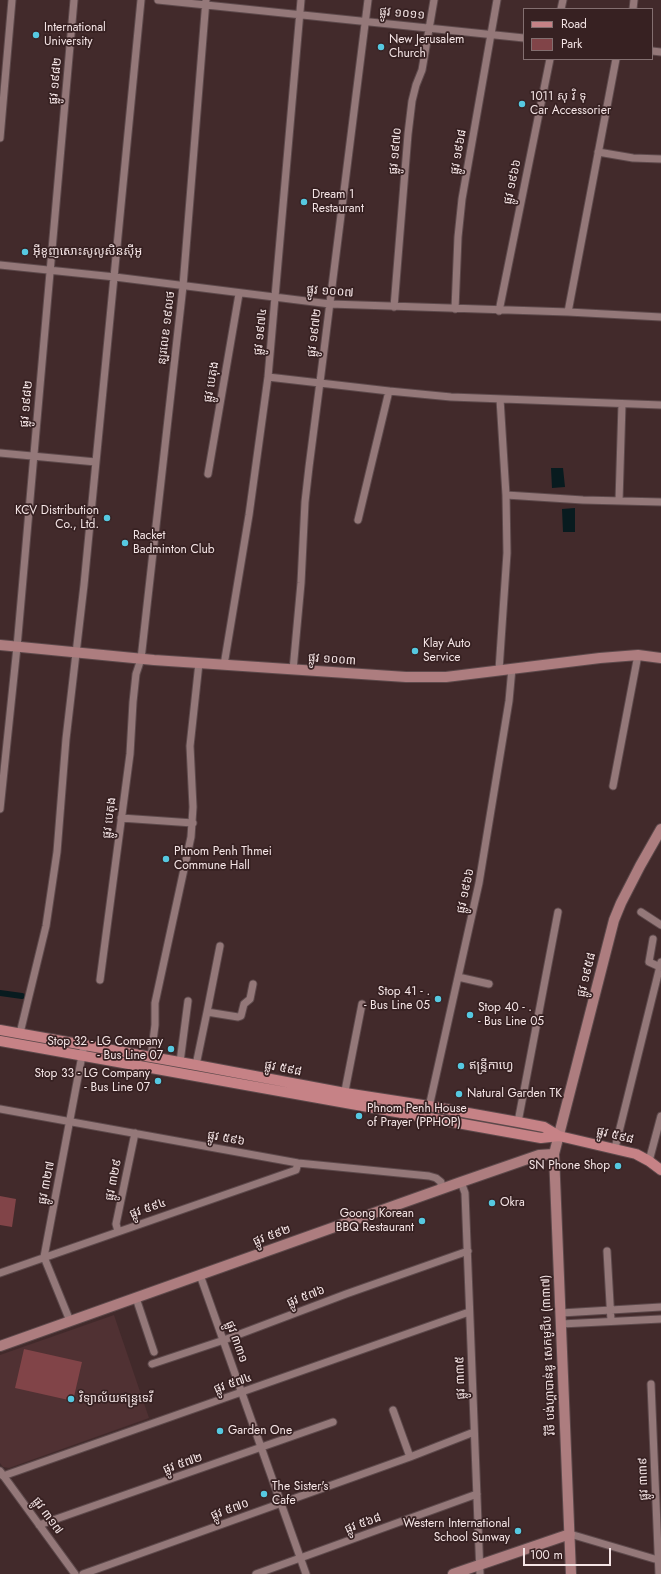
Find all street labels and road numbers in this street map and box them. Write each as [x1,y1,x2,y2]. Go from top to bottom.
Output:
street label: ផ្លូវ ១០១១ [379,5,425,23]
street label: ផ្លូវ ១៩៨២ [47,57,65,105]
street label: ផ្លូវ ១៩៧០ [387,127,405,175]
street label: ផ្លូវ ១៩៦៨ [448,128,470,176]
street label: ផ្លូវ ១៩៦៦ [501,158,525,206]
street label: ផ្លូវ ១០០៧ [306,283,354,301]
street label: ន្ឡរលេខ ១៩លថ [155,290,179,366]
street label: ផ្លូវ ១៩៧៤ [251,308,271,356]
street label: ផ្លូវ ១៩៧២ [305,308,325,358]
street label: ផ្លូវ បេតុង [201,360,223,404]
street label: ផ្លូវ ១៩៨២ [18,380,36,428]
street label: ផ្លូវ ១០០៣ [307,651,357,669]
street label: ផ្លូវ បេតុង [100,797,120,839]
street label: ផ្លូវ ១៩៦៦ [454,867,478,915]
street label: ផ្លូវ ១៩៥៨ [574,951,600,999]
street label: ផ្លូវ ៥៩៨ [263,1058,303,1080]
street label: ផ្លូវ ៥៩៨ [595,1124,635,1148]
street label: ផ្លូវ ៥៩៦ [206,1129,246,1149]
street label: ផ្លូវ ៣២៩ [103,1158,125,1202]
street label: ផ្លូវ ៣២៧ [36,1160,58,1206]
street label: ផ្លូវ ៥៩៤ [128,1196,168,1222]
street label: ផ្លូវ ៥៩២ [251,1222,293,1250]
street label: វិថី បង់ហ្គាបាន់ឌូ សេកមូជីប (៣៣៧) [539,1274,559,1436]
street label: ផ្លូវ ៥៧៦ [285,1283,327,1311]
street label: ផ្លូវ ៣៣១ [222,1319,250,1365]
street label: ផ្លូវ ៣៣៥ [453,1356,469,1400]
street label: ផ្លូវ ៥៧៤ [212,1371,254,1397]
street label: ផ្លូវ ៥៧២ [161,1450,205,1478]
street label: ផ្លូវ ៣៣៩ [636,1457,652,1501]
street label: ផ្លូវ ៣១៧ [29,1495,65,1537]
street label: ផ្លូវ ៥៧០ [209,1496,251,1524]
street label: ផ្លូវ ៥៦៨ [343,1511,383,1537]

